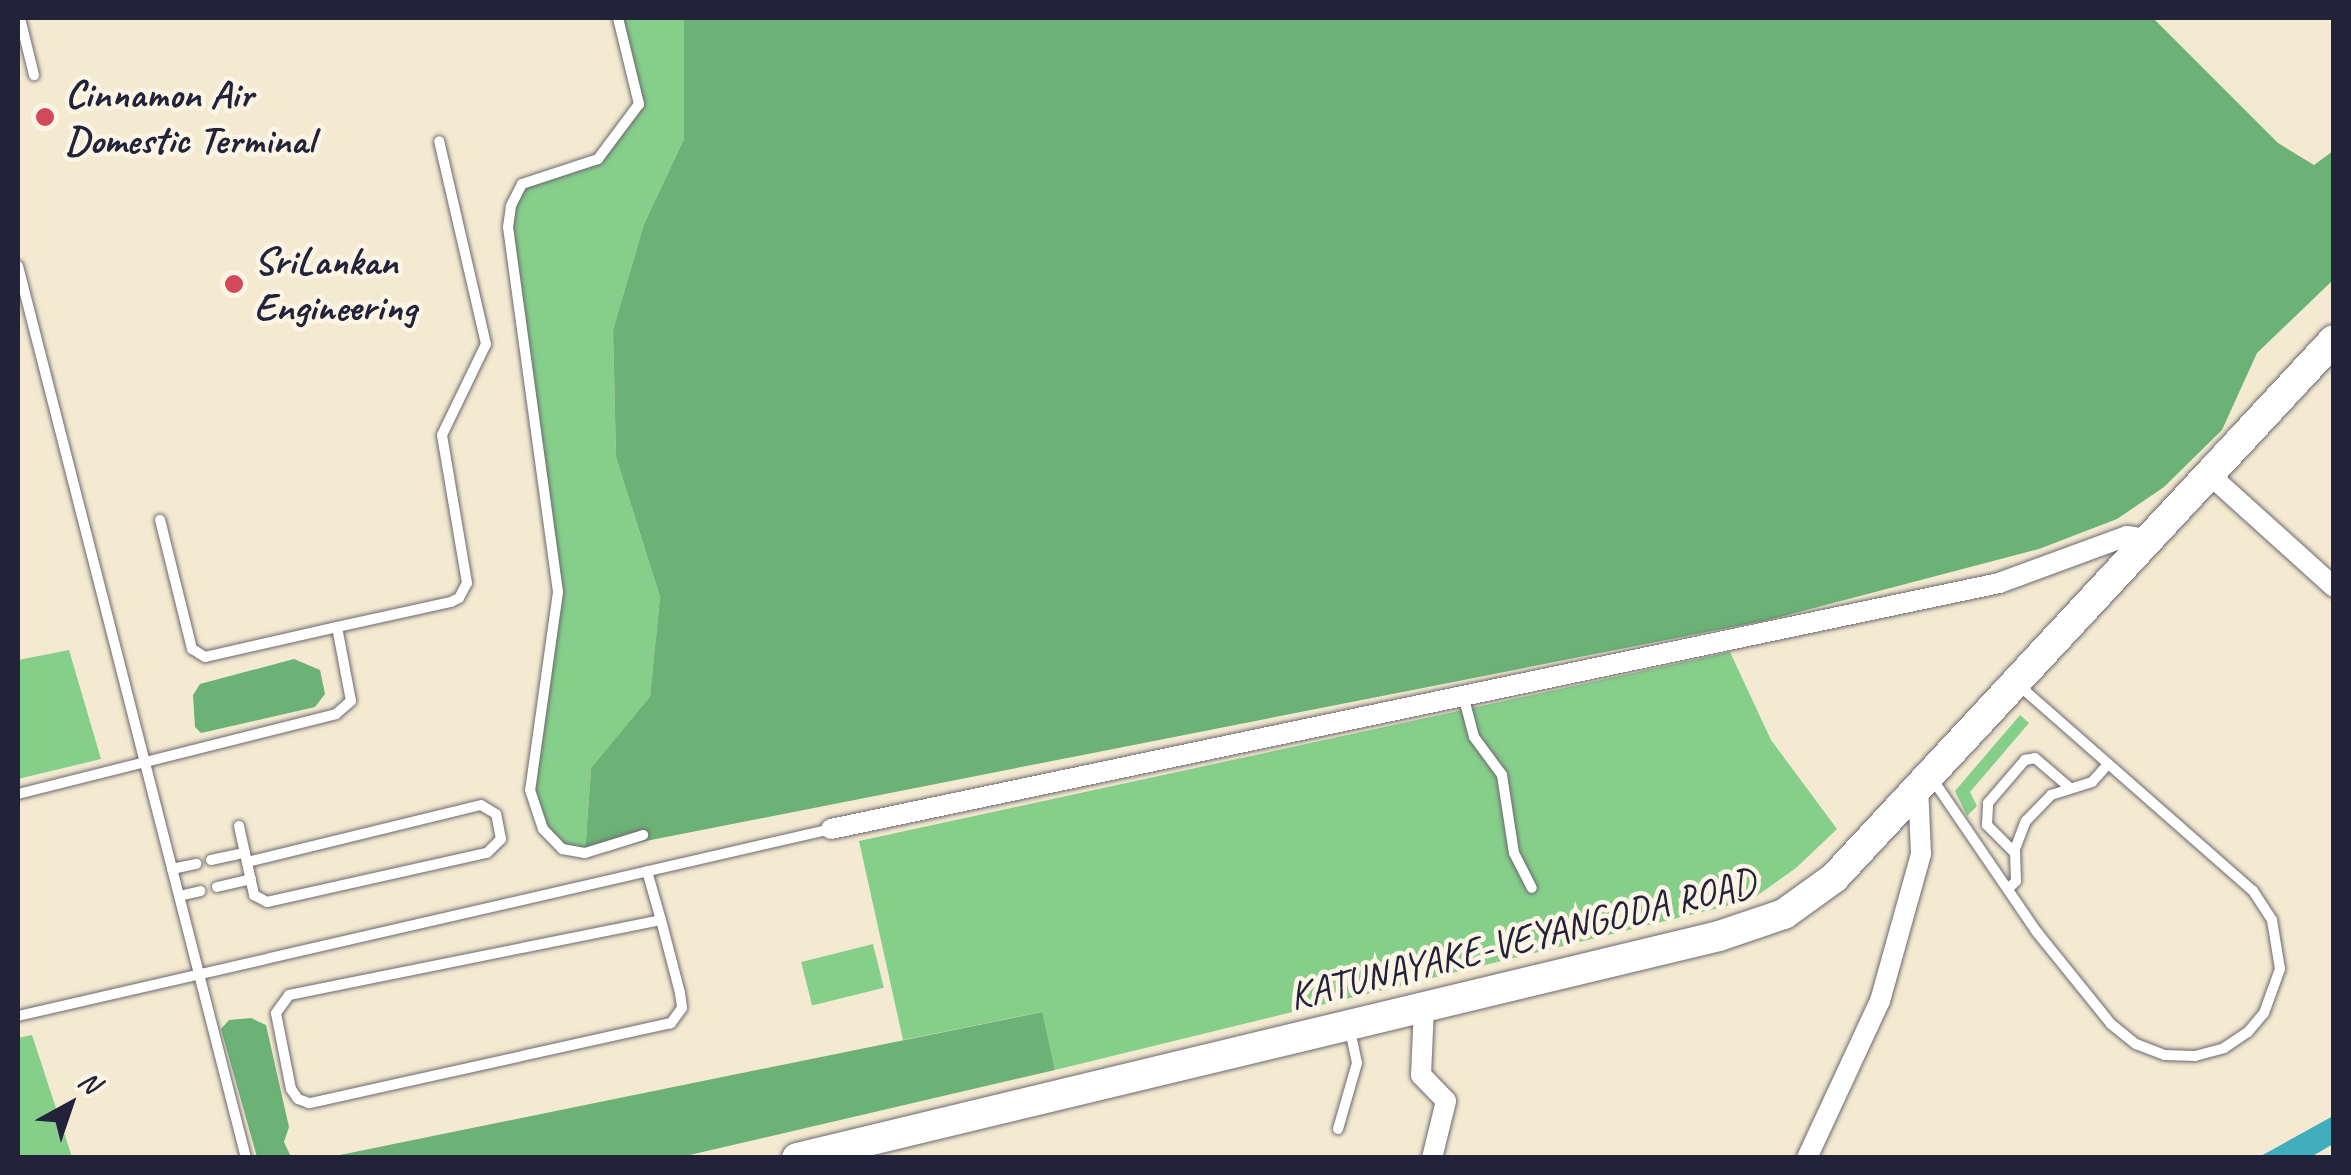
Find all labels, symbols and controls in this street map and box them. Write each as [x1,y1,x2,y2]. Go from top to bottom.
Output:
place label: Cinnamon Air Domestic Terminal [65,70,316,164]
marker: Cinnamon Air Domestic Terminal [34,106,56,128]
place label: SriLankan Engineering [254,237,417,331]
marker: SriLankan Engineering [223,273,245,295]
street label: KATUNAYAKE-VEYANGODA ROAD [1282,857,1762,1021]
north arrow [20,1055,120,1155]
text: N [72,1063,107,1101]

